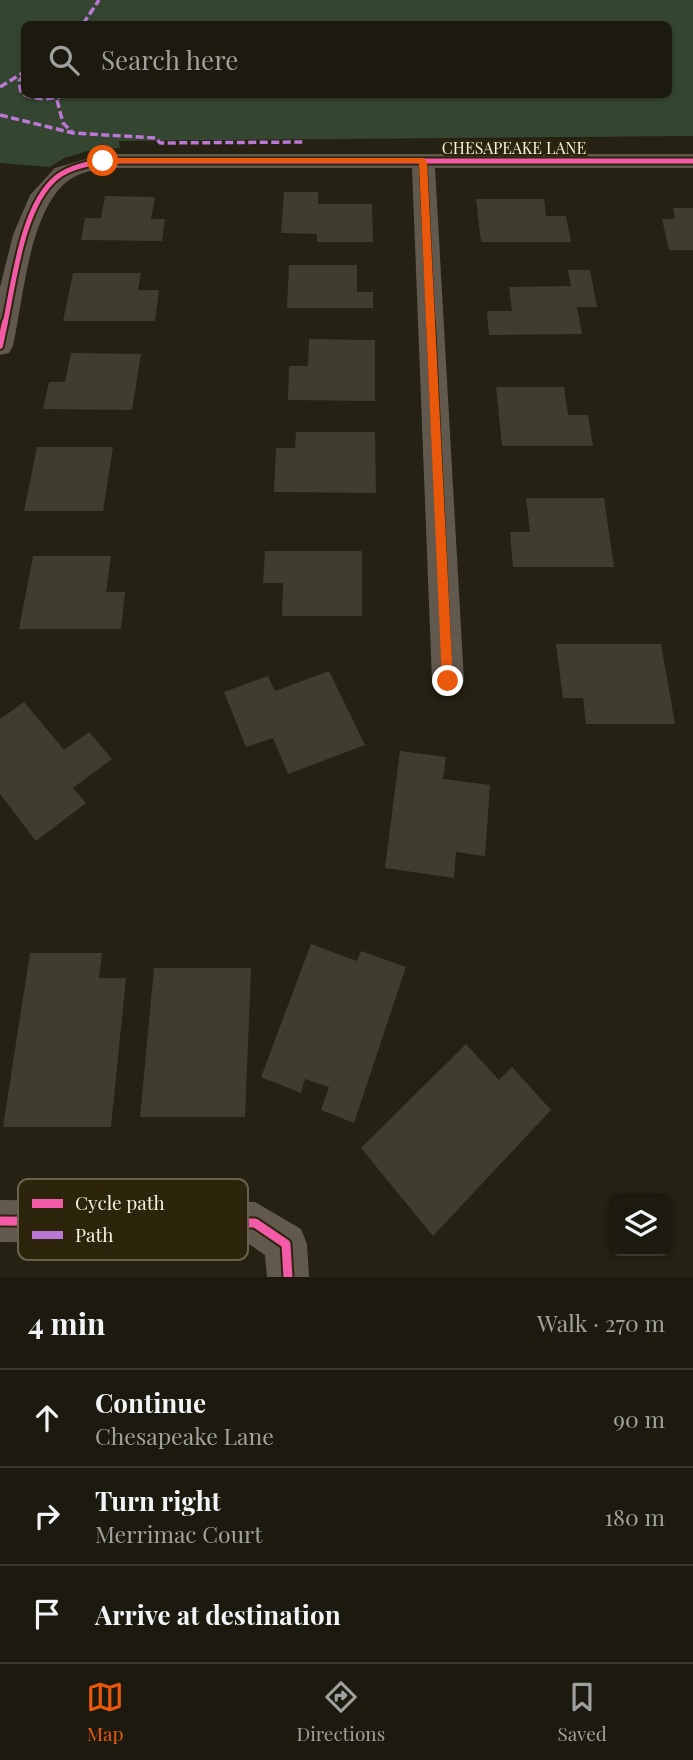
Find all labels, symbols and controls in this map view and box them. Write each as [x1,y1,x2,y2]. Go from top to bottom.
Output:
search box [21,21,672,98]
icon: search [45,41,83,79]
text: Search here [101,42,238,77]
street label: CHESAPEAKE LANE [442,137,586,158]
route start [87,145,118,176]
route end [432,665,463,696]
legend [18,1179,248,1260]
text: Cycle path [75,1189,165,1215]
map controls [609,1193,672,1256]
button: layers [609,1193,672,1256]
text: Path [75,1221,113,1247]
text: 4 min [28,1303,106,1343]
text: Walk · 270 m [537,1307,665,1338]
text: Continue [95,1385,206,1420]
icon: ahead [28,1399,66,1437]
text: 90 m [613,1403,665,1434]
text: Chesapeake Lane [95,1420,274,1451]
text: Turn right [95,1483,221,1518]
icon: right [28,1497,66,1535]
text: 180 m [605,1501,665,1532]
text: Merrimac Court [95,1518,262,1549]
icon: arrive [28,1595,66,1633]
text: Arrive at destination [95,1597,341,1632]
tab: Map [86,1678,124,1746]
tab: Directions [296,1678,385,1746]
tab: Saved [557,1678,607,1746]

